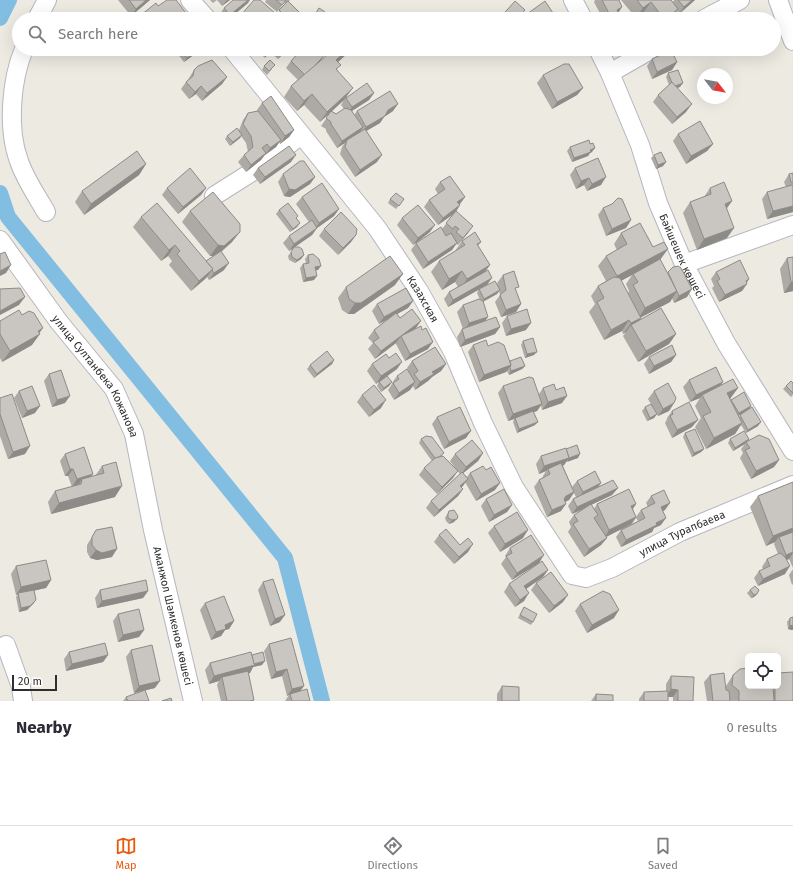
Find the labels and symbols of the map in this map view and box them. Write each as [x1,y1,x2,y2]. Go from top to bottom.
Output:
north arrow [697,68,733,104]
street label: Бәйшешек көшесі [656,212,707,301]
street label: Казахская [404,274,441,325]
street label: улица Султанбека Кожанова [49,313,140,438]
street label: улица Турапбаева [637,508,727,559]
street label: Аманжол Шәмкенов көшесі [150,545,195,687]
scale bar [12,673,57,692]

